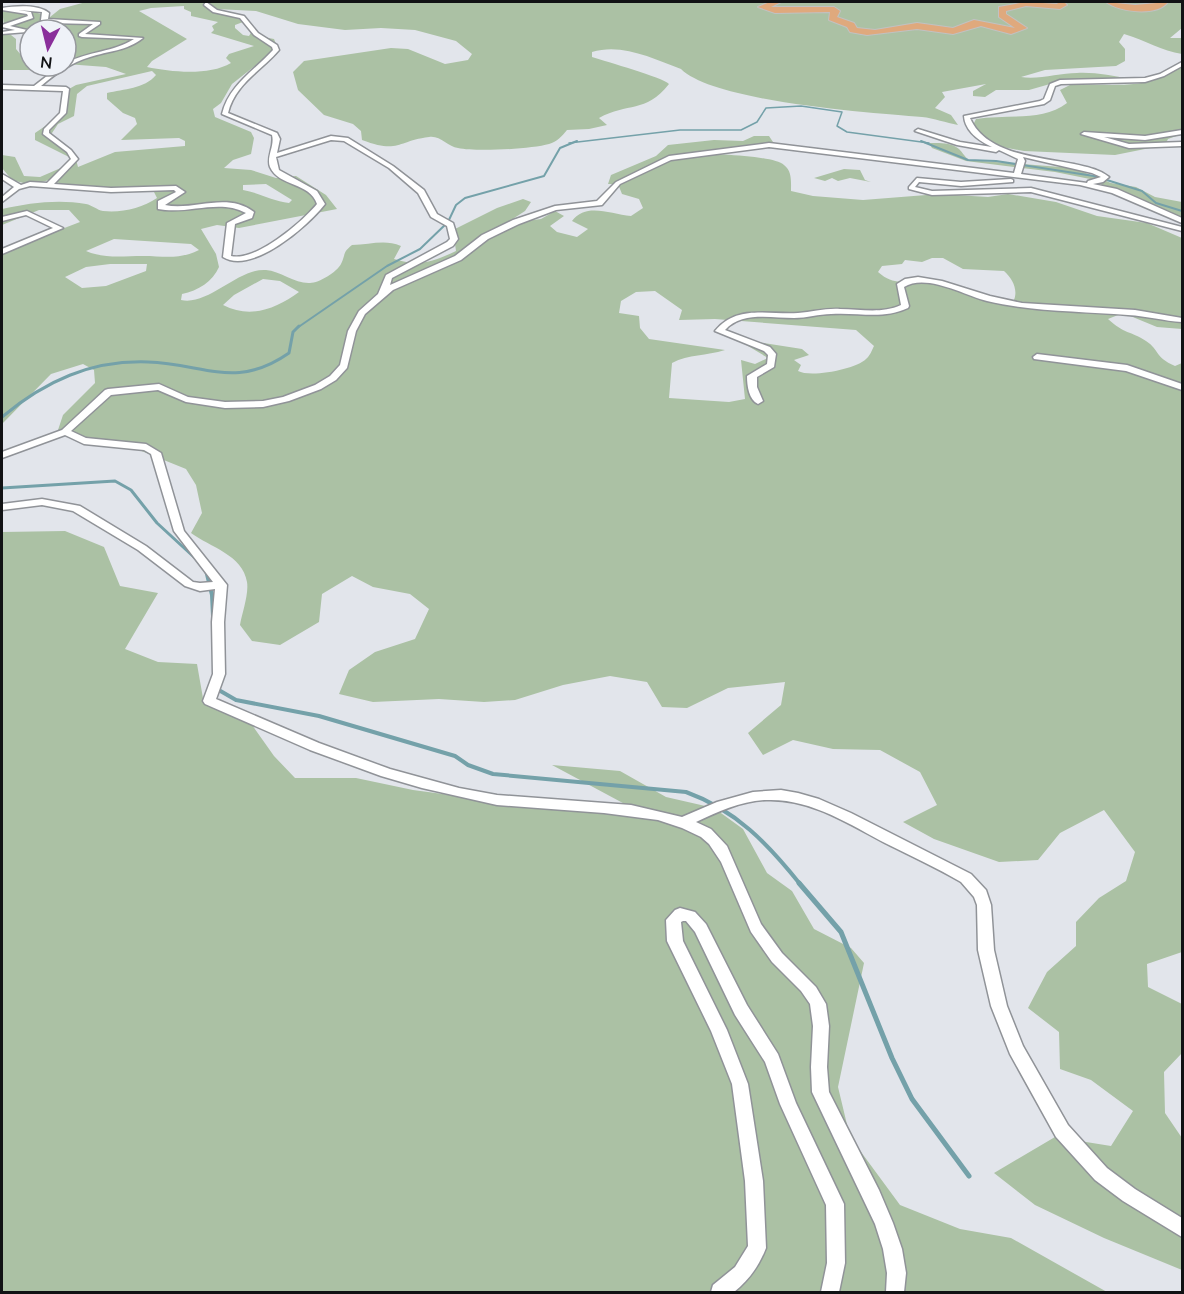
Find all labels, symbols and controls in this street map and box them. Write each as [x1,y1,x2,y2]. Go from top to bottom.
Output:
north arrow [18,18,78,78]
text: N [39,52,53,74]

